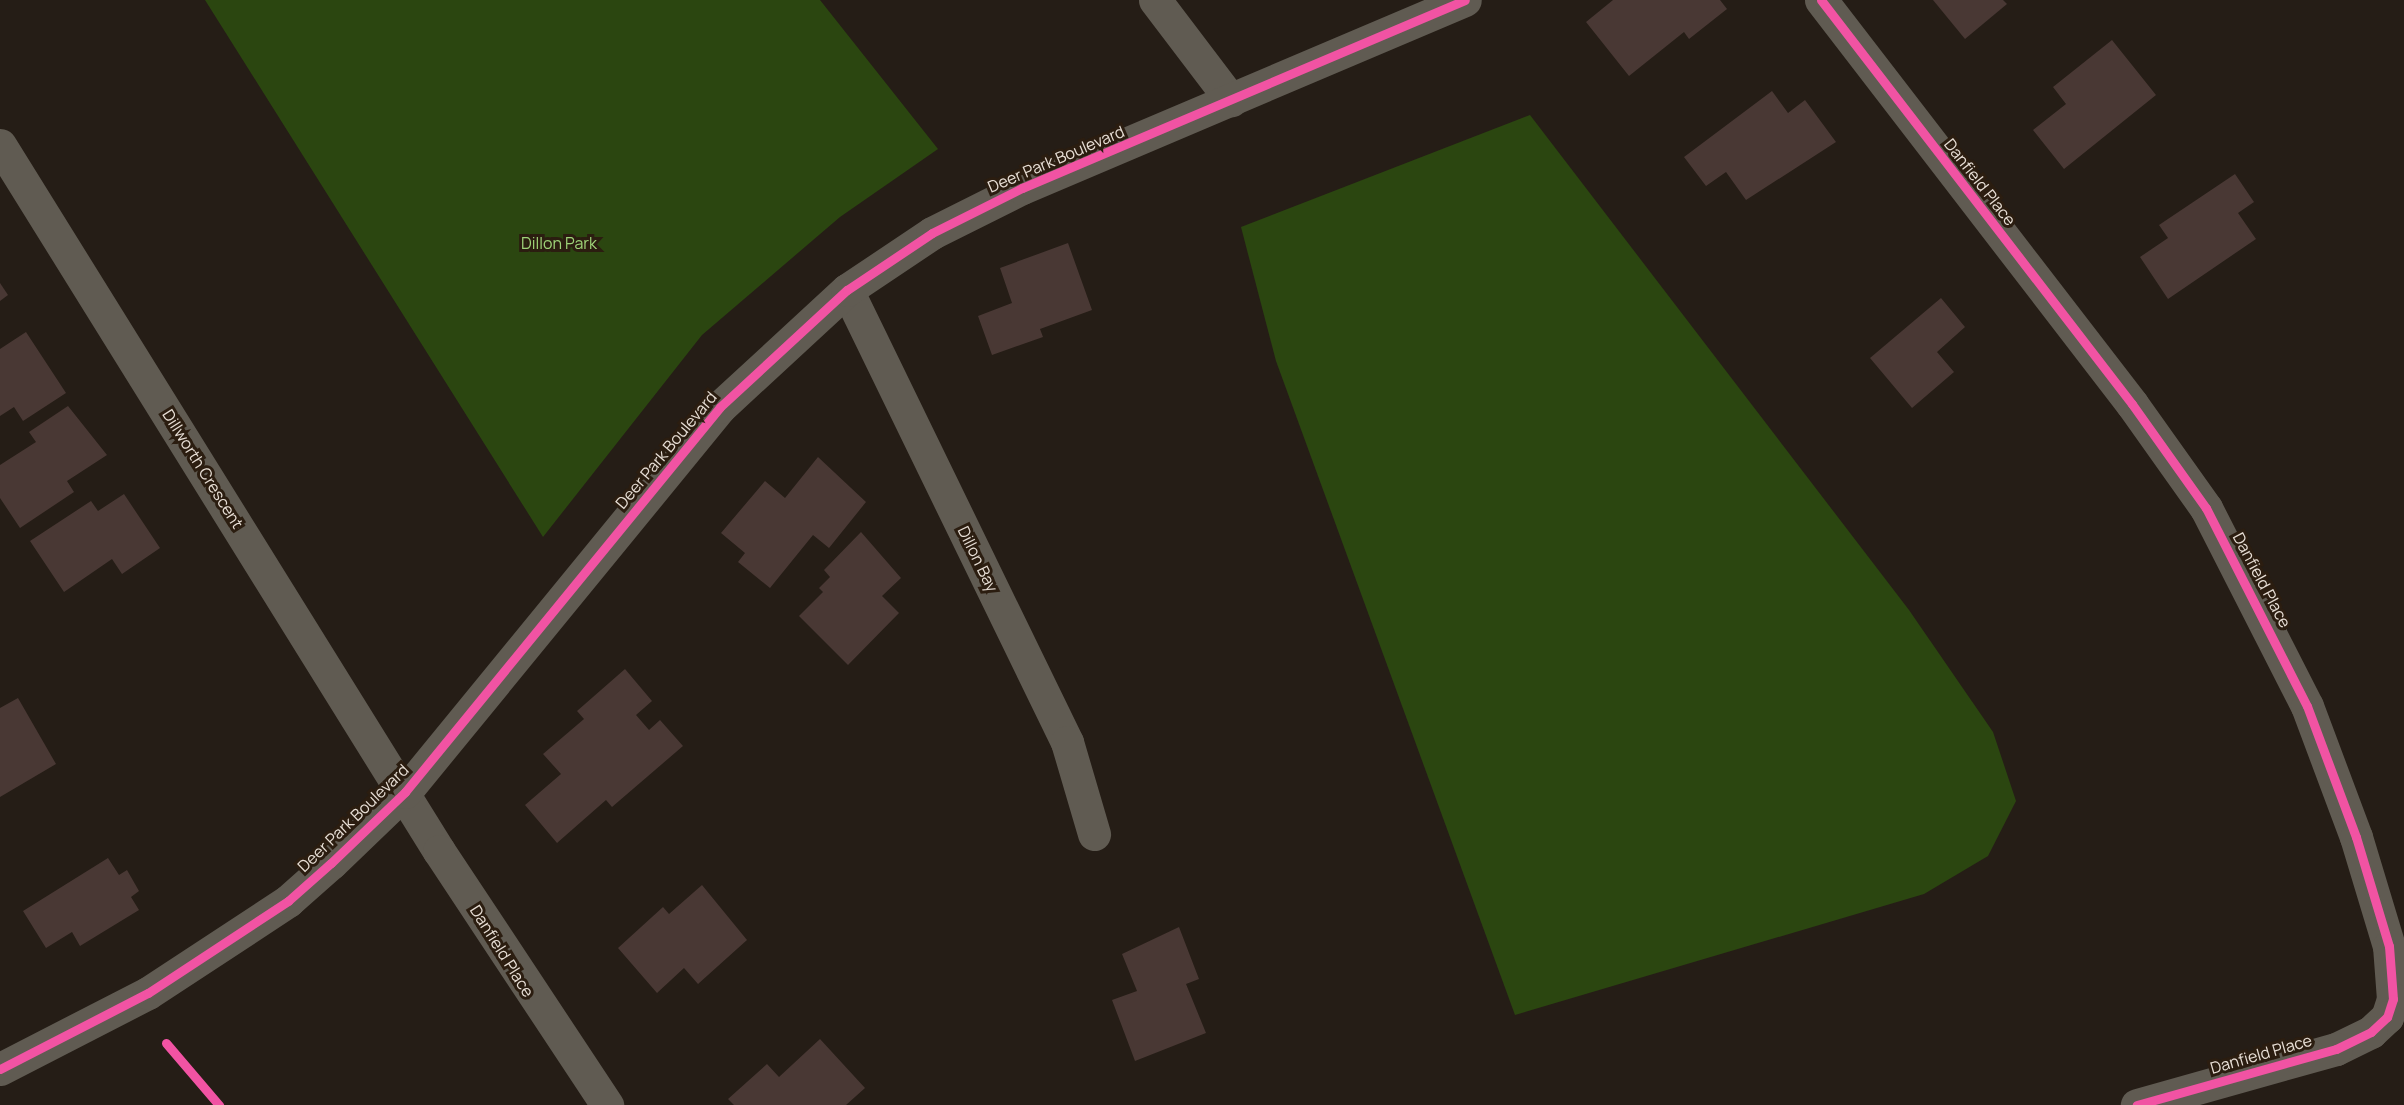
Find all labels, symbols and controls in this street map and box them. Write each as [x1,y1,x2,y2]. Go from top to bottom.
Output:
street label: Deer Park Boulevard [985,122,1127,196]
street label: Danfield Place [1940,135,2020,229]
park label: Dillon Park [521,233,597,253]
street label: Deer Park Boulevard [612,388,720,512]
street label: Dillworth Crescent [159,406,247,532]
street label: Dillon Bay [954,523,1002,595]
street label: Danfield Place [2229,529,2295,631]
street label: Deer Park Boulevard [294,760,412,876]
street label: Danfield Place [466,901,538,1001]
street label: Danfield Place [2208,1030,2314,1078]

